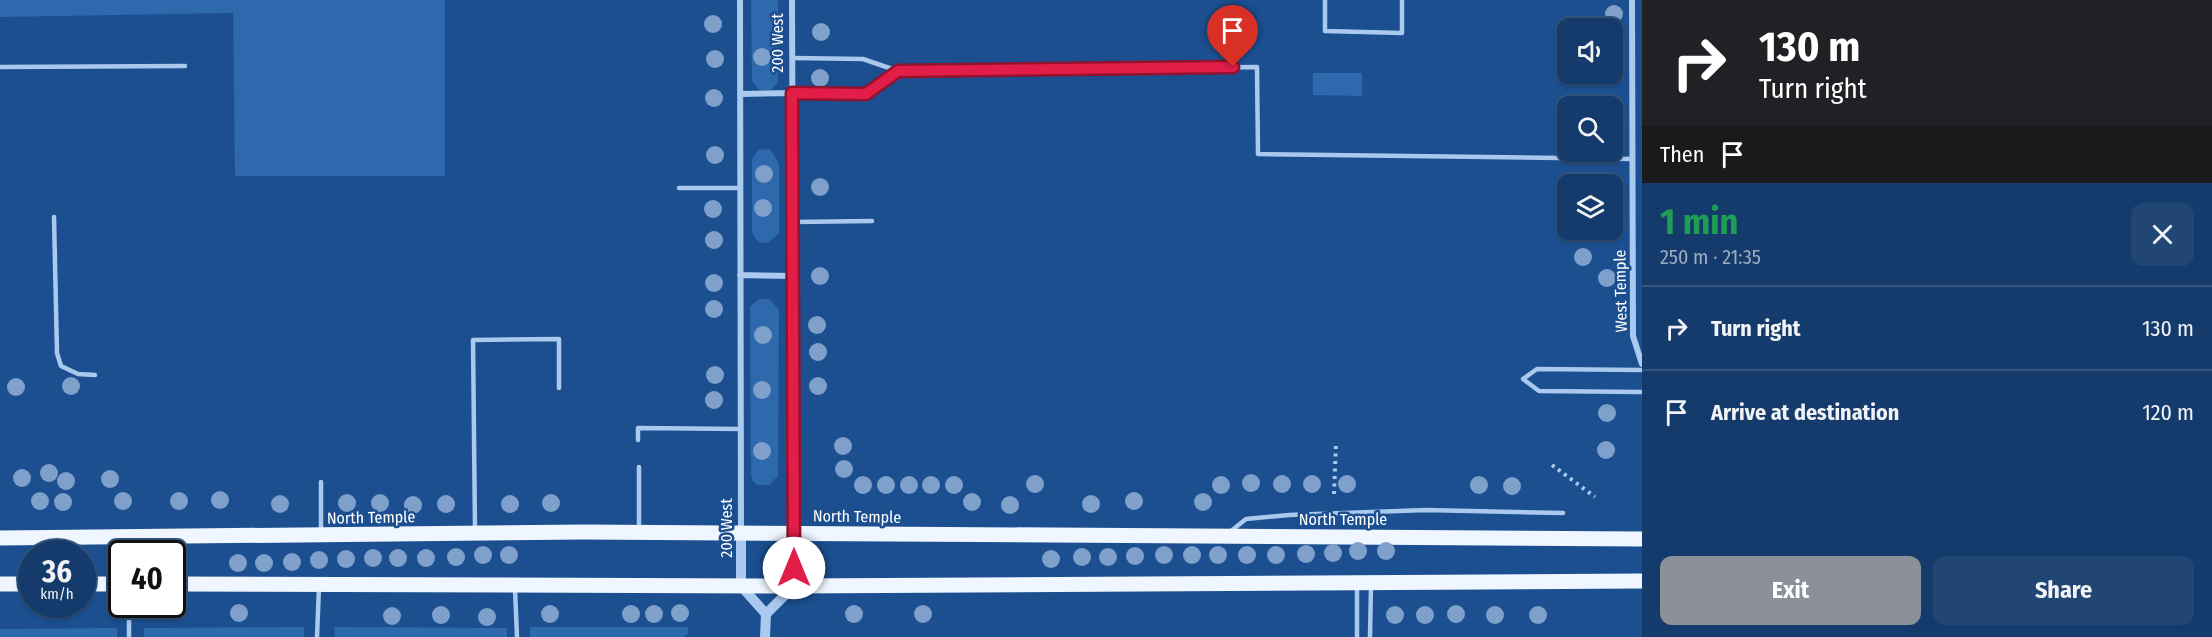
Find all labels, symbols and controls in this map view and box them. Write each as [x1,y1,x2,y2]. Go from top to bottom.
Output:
pin [1207,5,1258,67]
street label: 200 West [768,13,787,73]
icon: arrive [1216,14,1249,47]
map controls [1557,18,1623,240]
button: sound [1557,18,1623,84]
text: 130 m [1759,22,1860,72]
icon: right [1660,24,1738,102]
text: Turn right [1759,73,1867,105]
button: search [1557,96,1623,162]
icon: arrive [1716,138,1749,171]
text: Then [1660,141,1704,168]
button: layers [1557,174,1623,240]
text: 1 min [1660,200,1738,244]
button: close [2131,203,2194,266]
text: 250 m · 21:35 [1660,245,1761,269]
street label: West Temple [1610,249,1631,333]
icon: right [1660,312,1693,345]
text: Turn right [1711,315,1800,342]
text: 130 m [2142,315,2194,342]
icon: arrive [1660,396,1693,429]
text: Arrive at destination [1711,399,1899,426]
text: 120 m [2142,399,2194,426]
street label: 200 West [717,498,736,558]
street label: North Temple [813,506,901,527]
street label: North Temple [327,507,415,528]
street label: North Temple [1299,510,1387,529]
position arrow [762,536,826,600]
speed limit sign: 40 [108,540,186,618]
text: 36 [42,554,72,590]
button: Exit [1660,556,1921,625]
button: Share [1933,556,2194,625]
text: km/h [40,585,74,603]

